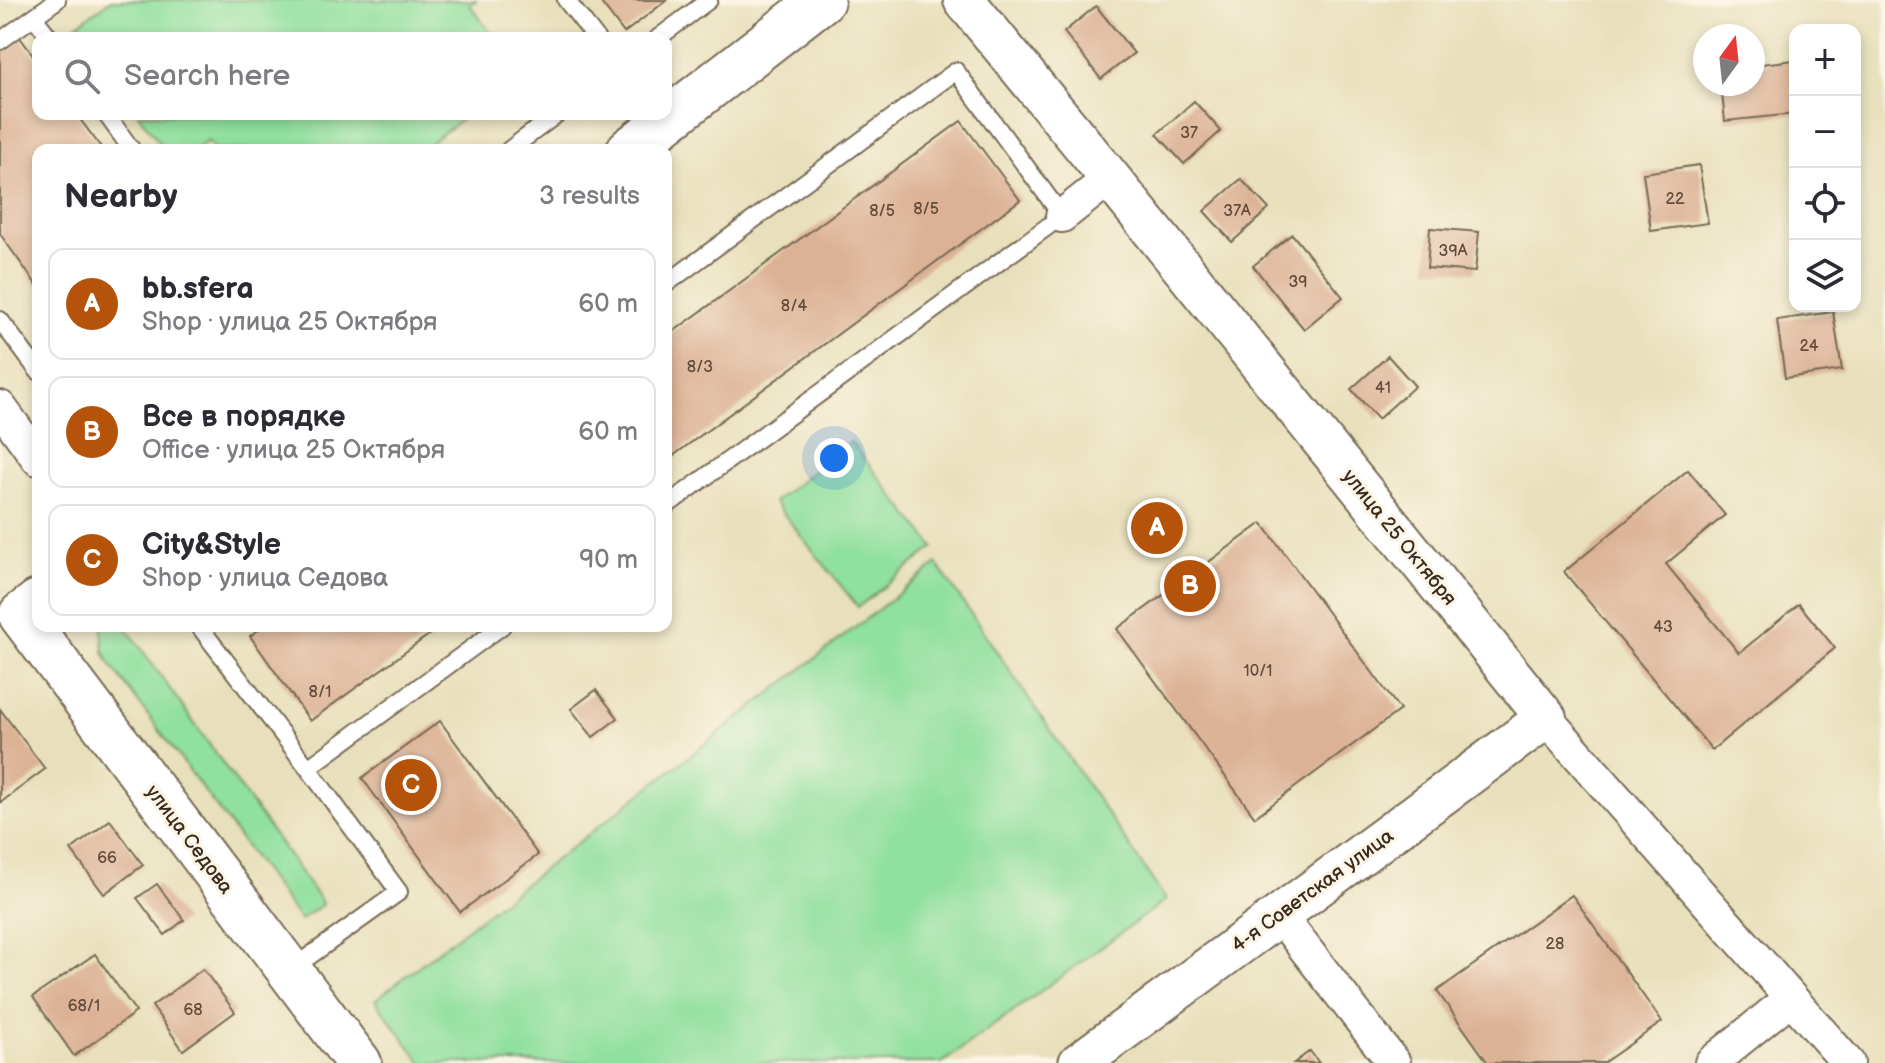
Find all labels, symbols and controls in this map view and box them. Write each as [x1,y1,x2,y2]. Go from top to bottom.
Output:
north arrow [1693,24,1765,96]
map controls [1789,24,1861,312]
button: + [1789,24,1861,96]
search box [32,32,672,120]
icon: search [60,54,104,98]
text: Search here [124,58,290,94]
button: − [1789,96,1861,168]
house number: 37 [1180,124,1198,143]
button: locate [1789,168,1861,240]
text: Nearby [64,176,178,217]
text: 3 results [539,181,640,212]
house number: 22 [1666,190,1685,209]
house number: 8/5 [913,200,939,219]
house number: 8/5 [869,202,895,221]
house number: 37А [1223,202,1251,221]
button: layers [1789,240,1861,312]
house number: 39А [1439,242,1468,261]
text: bb.sfera [142,271,254,307]
house number: 39 [1288,273,1308,292]
text: A [84,289,100,320]
text: 60 m [578,289,638,320]
house number: 8/4 [781,297,807,316]
text: Shop · улица 25 Октября [142,307,438,338]
house number: 24 [1800,337,1819,356]
house number: 8/3 [687,358,713,377]
house number: 41 [1375,379,1391,398]
text: Все в порядке [142,399,346,435]
text: B [83,417,101,448]
text: 60 m [578,417,638,448]
text: Office · улица 25 Октября [142,435,445,466]
your location [814,438,854,478]
street label: улица 25 Октября [1337,465,1461,611]
pin: A [1131,498,1183,558]
text: City&Style [142,527,281,563]
text: C [83,545,101,576]
text: 90 m [579,545,638,576]
pin: B [1164,556,1216,616]
text: Shop · улица Седова [142,563,388,594]
house number: 43 [1653,618,1673,637]
house number: 10/1 [1243,662,1273,681]
house number: 8/1 [309,683,331,702]
pin: C [385,755,437,815]
street label: улица Седова [140,780,238,899]
street label: 4-я Советская улица [1227,824,1398,958]
house number: 66 [97,849,117,868]
house number: 28 [1546,935,1564,954]
house number: 68/1 [68,997,100,1016]
house number: 68 [183,1001,203,1020]

